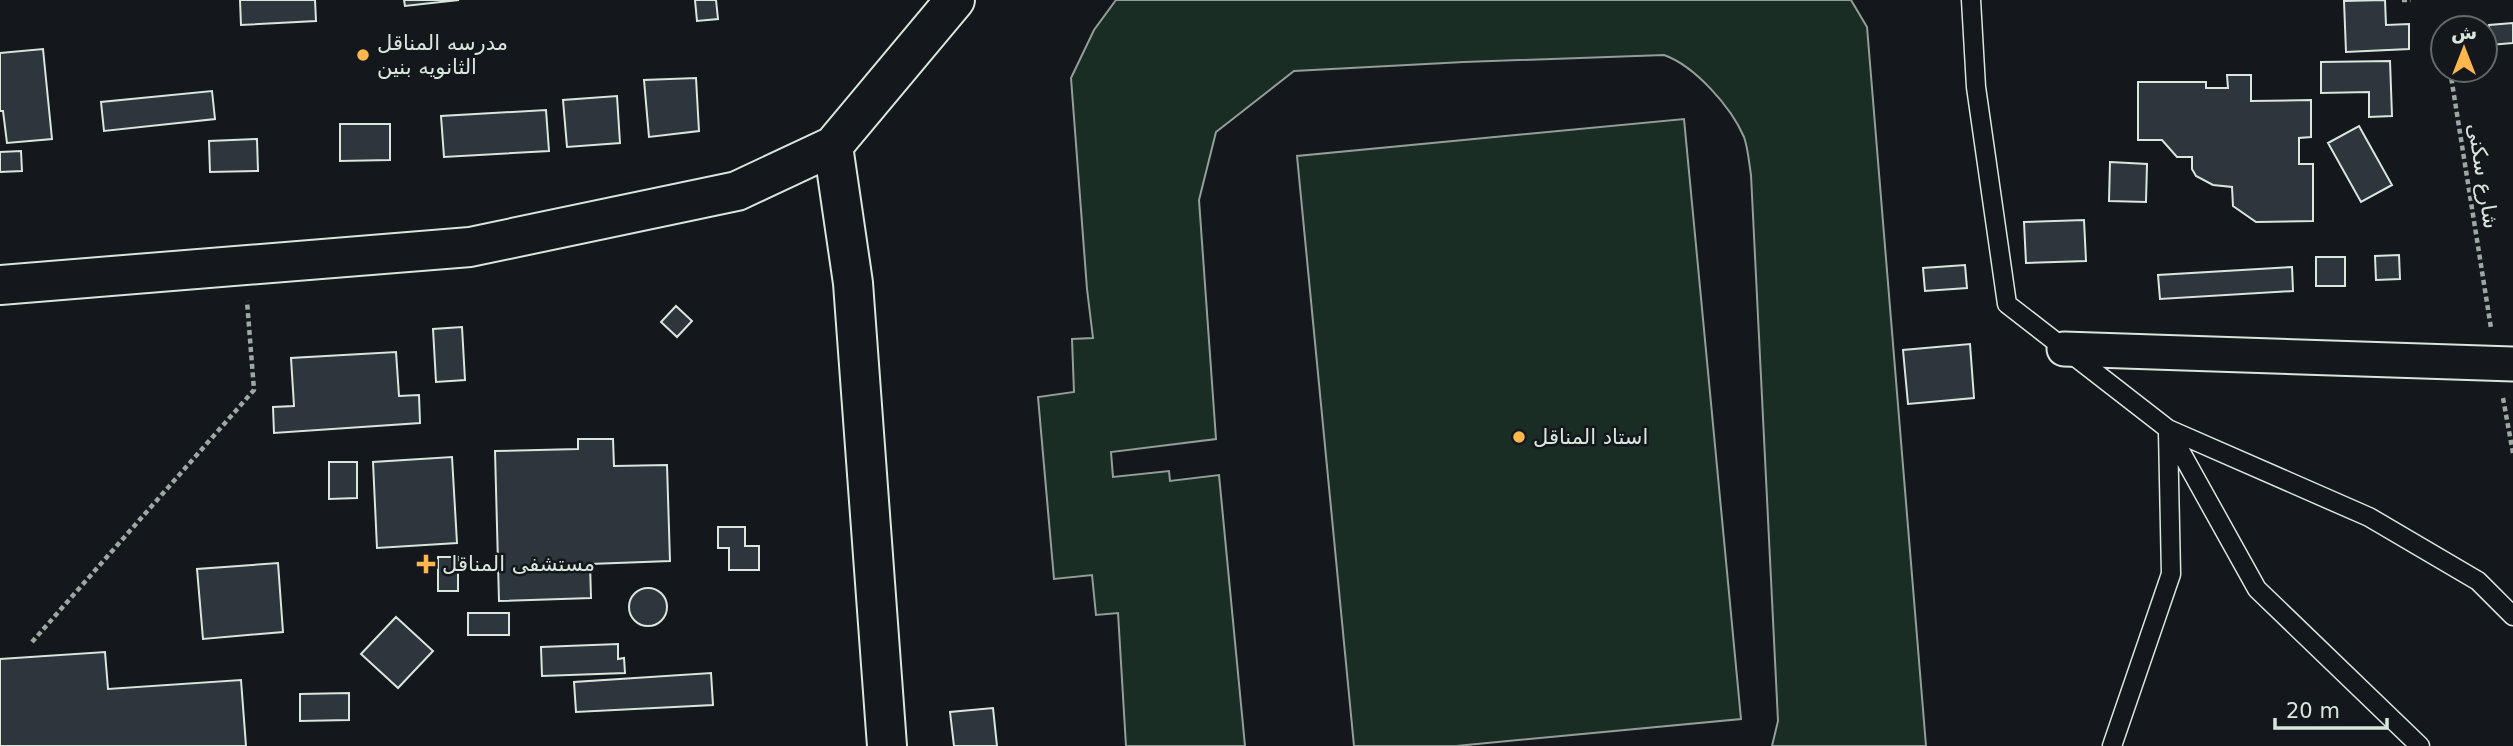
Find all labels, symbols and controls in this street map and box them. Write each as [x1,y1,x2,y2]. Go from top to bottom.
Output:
north arrow [2429,14,2499,84]
text: ش [2451,21,2477,44]
place label: مدرسه المناقل الثانويه بنين [377,31,508,79]
marker: مدرسه المناقل الثانويه بنين [355,47,371,63]
street label: شارع سكنى [2463,122,2503,230]
place label: استاد المناقل [1533,425,1648,449]
marker: استاد المناقل [1511,429,1527,445]
place label: مستشفى المناقل [442,552,595,576]
marker: مستشفى المناقل [416,554,436,574]
scale bar [2275,686,2387,730]
text: 20 m [2286,699,2340,723]

